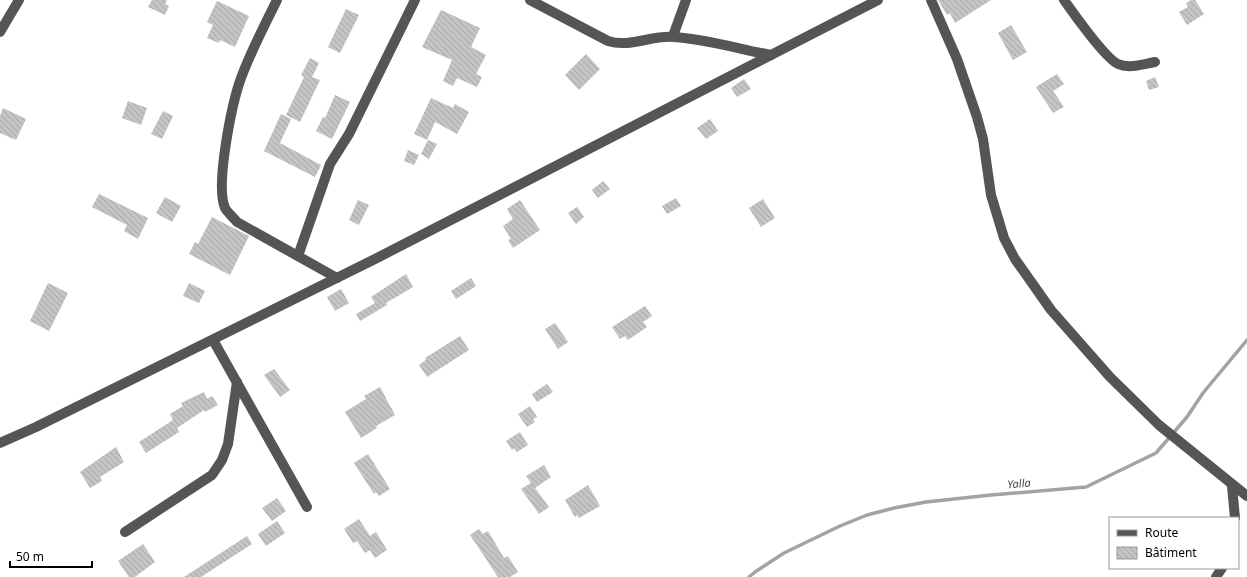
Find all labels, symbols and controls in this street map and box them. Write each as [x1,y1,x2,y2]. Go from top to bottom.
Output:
water label: Yalla [1007,474,1032,491]
legend [1109,517,1239,569]
text: Route [1145,524,1178,541]
scale bar [10,543,92,569]
text: Bâtiment [1145,544,1197,561]
text: 50 m [16,548,44,565]

